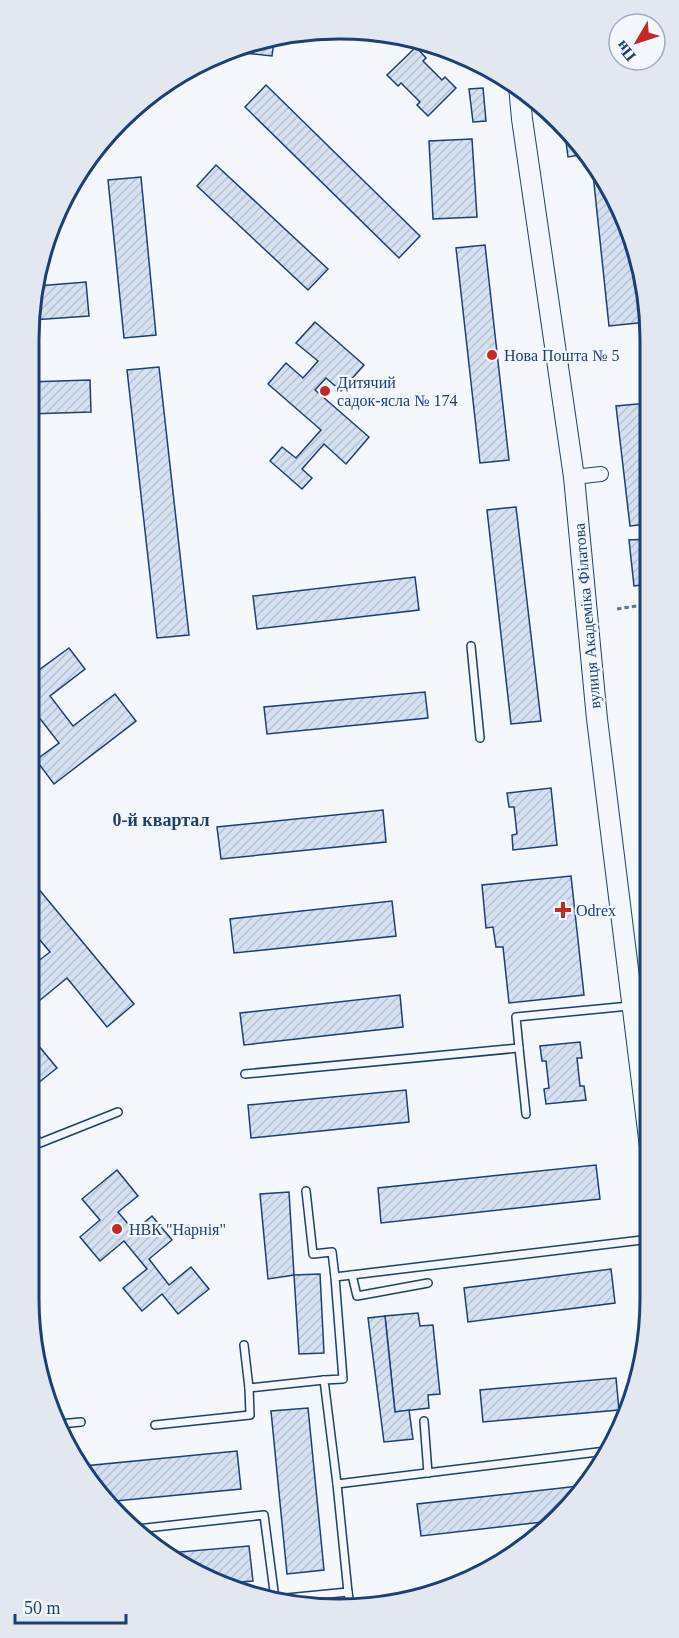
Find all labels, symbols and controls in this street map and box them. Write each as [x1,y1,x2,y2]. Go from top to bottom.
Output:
north arrow [607,12,667,72]
text: Пн [612,37,639,65]
place label: Нова Пошта № 5 [504,347,619,364]
marker: Нова Пошта № 5 [485,348,499,362]
place label: Дитячий садок-ясла № 174 [337,374,457,410]
marker: Дитячий садок-ясла № 174 [318,384,332,398]
street label: вулиця Академіка Філатова [570,522,605,710]
district label: 0-й квартал [112,810,210,830]
marker: Odrex [554,901,572,919]
place label: Odrex [576,902,616,919]
place label: НВК "Нарнія" [129,1221,226,1239]
marker: НВК "Нарнія" [110,1222,124,1236]
scale bar [15,1587,126,1625]
text: 50 m [24,1598,61,1618]

